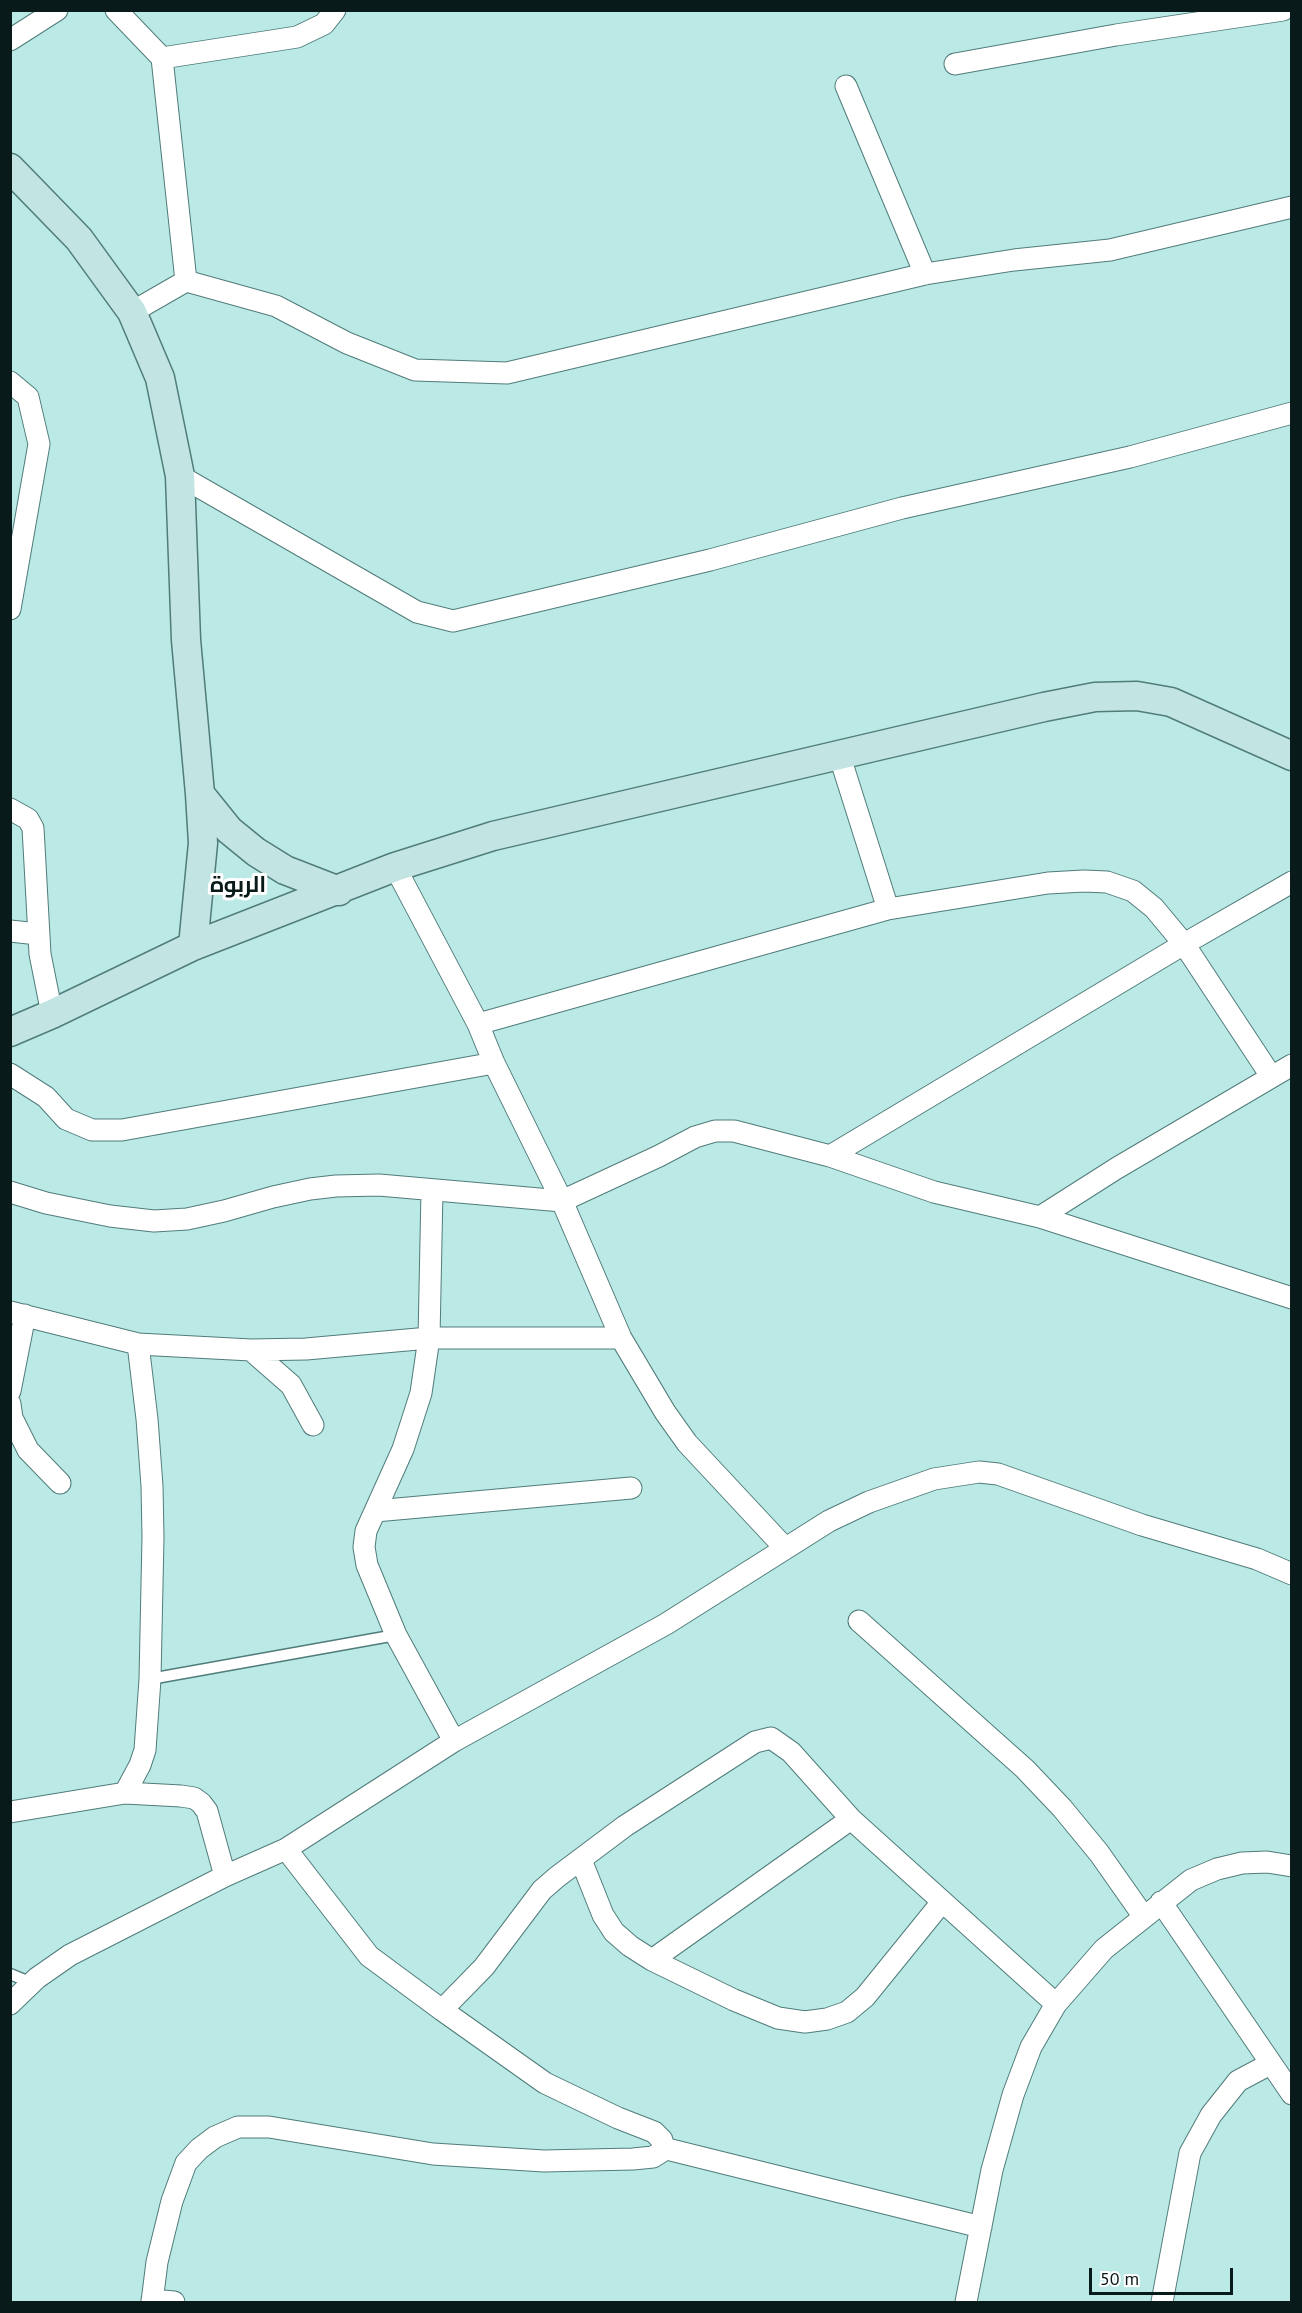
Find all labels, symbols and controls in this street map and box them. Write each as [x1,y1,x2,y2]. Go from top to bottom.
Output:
district label: الربوة [210,873,266,899]
scale bar [1092,2256,1236,2294]
text: 50 m [1100,2267,1139,2290]

